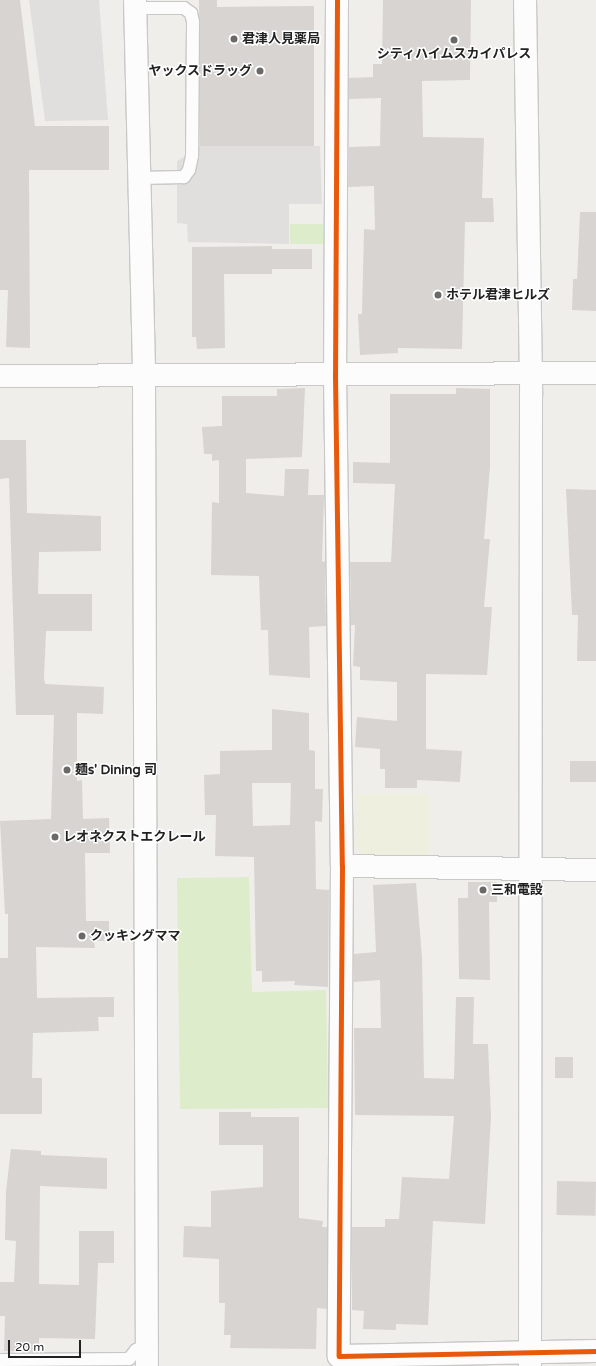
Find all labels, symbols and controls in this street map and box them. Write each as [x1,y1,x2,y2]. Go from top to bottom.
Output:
place label: 君津人見薬局 [242,31,320,47]
marker: 君津人見薬局 [229,34,239,44]
marker: シティハイムスカイパレス [449,35,459,45]
place label: シティハイムスカイパレス [376,46,532,62]
place label: ヤックスドラッグ [148,63,252,79]
marker: ヤックスドラッグ [255,66,265,76]
place label: ホテル君津ヒルズ [446,287,550,303]
marker: ホテル君津ヒルズ [433,290,443,300]
place label: 麺s' Dining 司 [75,762,157,778]
marker: 麺s' Dining 司 [62,765,72,775]
place label: レオネクストエクレール [63,829,206,845]
marker: レオネクストエクレール [50,832,60,842]
place label: 三和電設 [491,882,543,898]
marker: 三和電設 [478,885,488,895]
place label: クッキングママ [90,928,181,944]
marker: クッキングママ [77,931,87,941]
scale bar [10,1332,83,1358]
text: 20 m [15,1340,44,1354]

